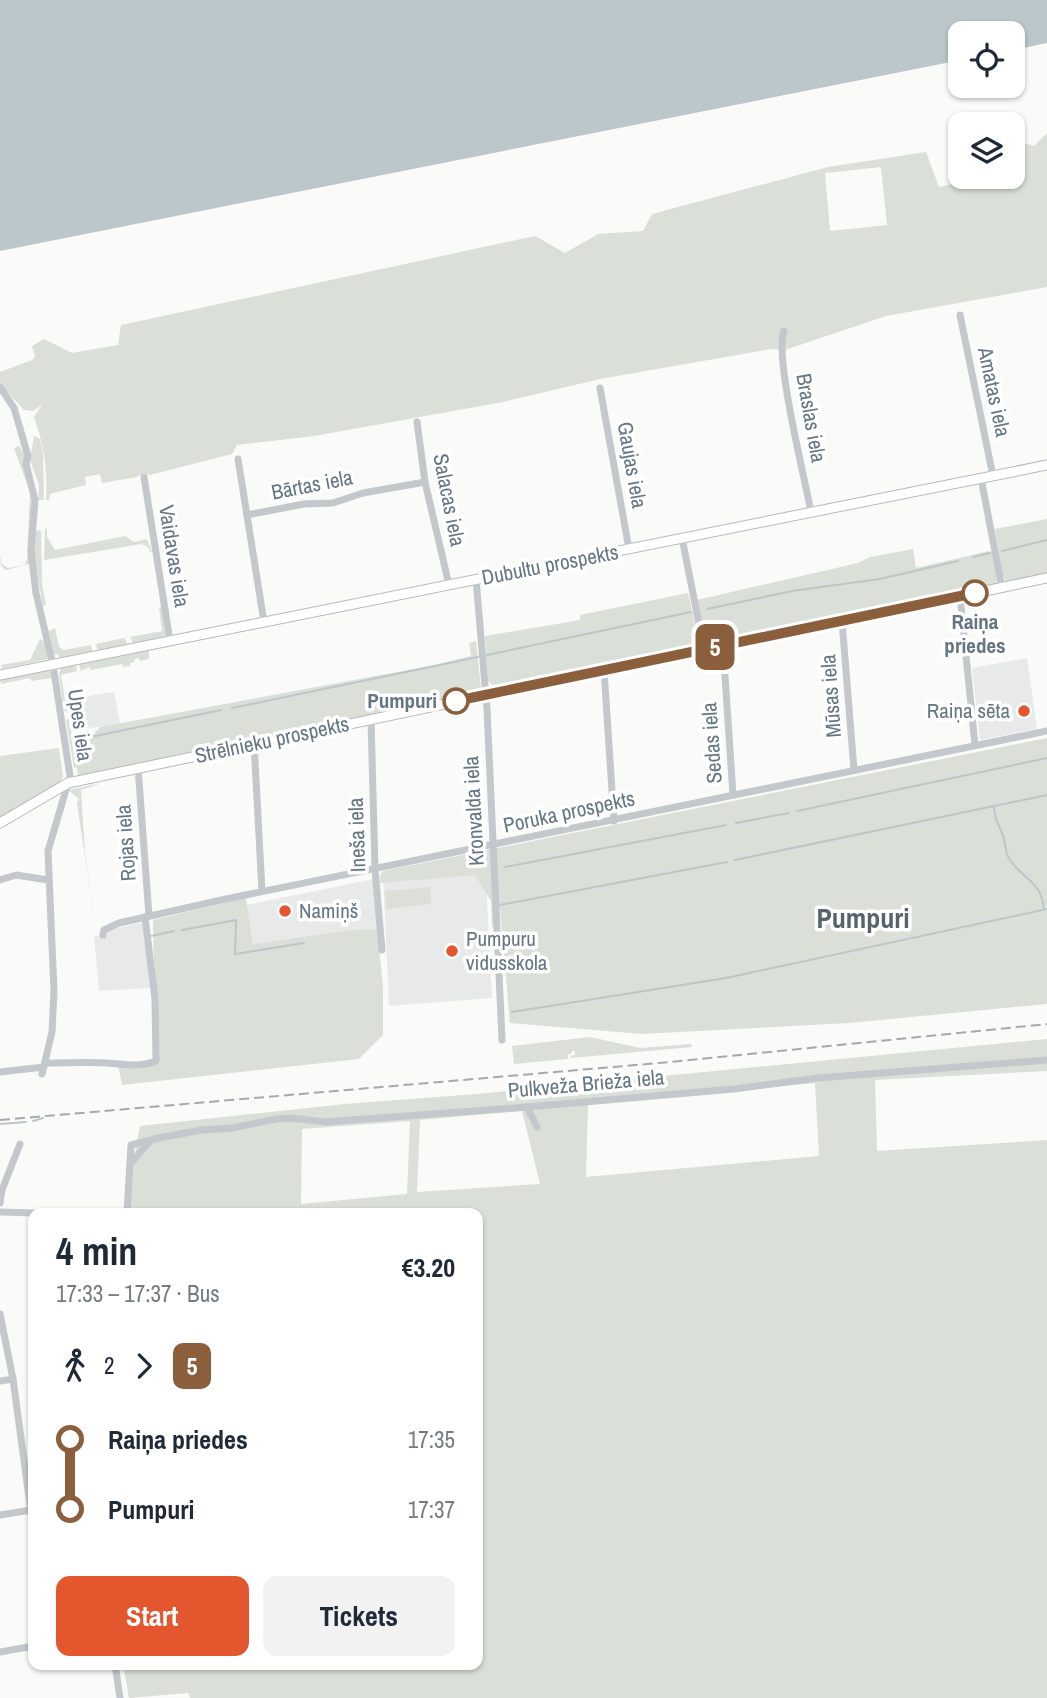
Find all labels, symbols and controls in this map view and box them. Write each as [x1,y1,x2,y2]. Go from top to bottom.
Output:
map controls [948,21,1025,189]
button: locate [948,21,1025,98]
button: layers [948,112,1025,189]
street label: Amatas iela [971,343,1018,440]
street label: Braslas iela [789,371,834,465]
street label: Gaujas iela [611,420,654,511]
street label: Salacas iela [426,451,473,549]
street label: Bārtas iela [269,462,355,507]
street label: Vaidavas iela [152,503,197,610]
street label: Dubultu prospekts [479,537,621,592]
marker: Raiņa priedes [962,580,988,606]
place label: Raiņa priedes [944,607,1006,660]
line badge: 5 [692,624,738,670]
text: 5 [710,631,720,663]
street label: Mūsas iela [813,653,848,739]
place label: Pumpuri [367,686,437,715]
street label: Upes iela [61,687,100,763]
marker: Pumpuri [443,688,469,714]
place label: Raiņa sēta [927,696,1010,725]
street label: Sedas iela [694,701,729,785]
marker: Raiņa sēta [1016,703,1032,719]
street label: Strēlnieku prospekts [192,709,352,770]
street label: Kronvalda iela [456,755,491,867]
street label: Poruka prospekts [500,783,637,840]
street label: Ineša iela [341,797,372,873]
street label: Rojas iela [108,803,143,882]
place label: Namiņš [299,896,358,925]
district label: Pumpuri [816,899,910,937]
marker: Namiņš [277,903,293,919]
place label: Pumpuru vidusskola [466,924,548,977]
marker: Pumpuru vidusskola [444,943,460,959]
street label: Pulkveža Brieža iela [506,1062,666,1105]
text: 4 min [56,1226,137,1277]
text: €3.20 [402,1250,455,1285]
text: 17:33 – 17:37 · Bus [56,1278,220,1309]
icon: walk [56,1347,94,1385]
icon: forward [125,1347,163,1385]
text: 2 [104,1350,115,1381]
text: 5 [187,1350,197,1382]
text: Raiņa priedes [108,1422,248,1457]
text: 17:35 [408,1424,455,1455]
text: Pumpuri [108,1492,194,1527]
text: 17:37 [408,1494,455,1525]
button: Start [56,1576,249,1656]
button: Tickets [263,1576,455,1656]

